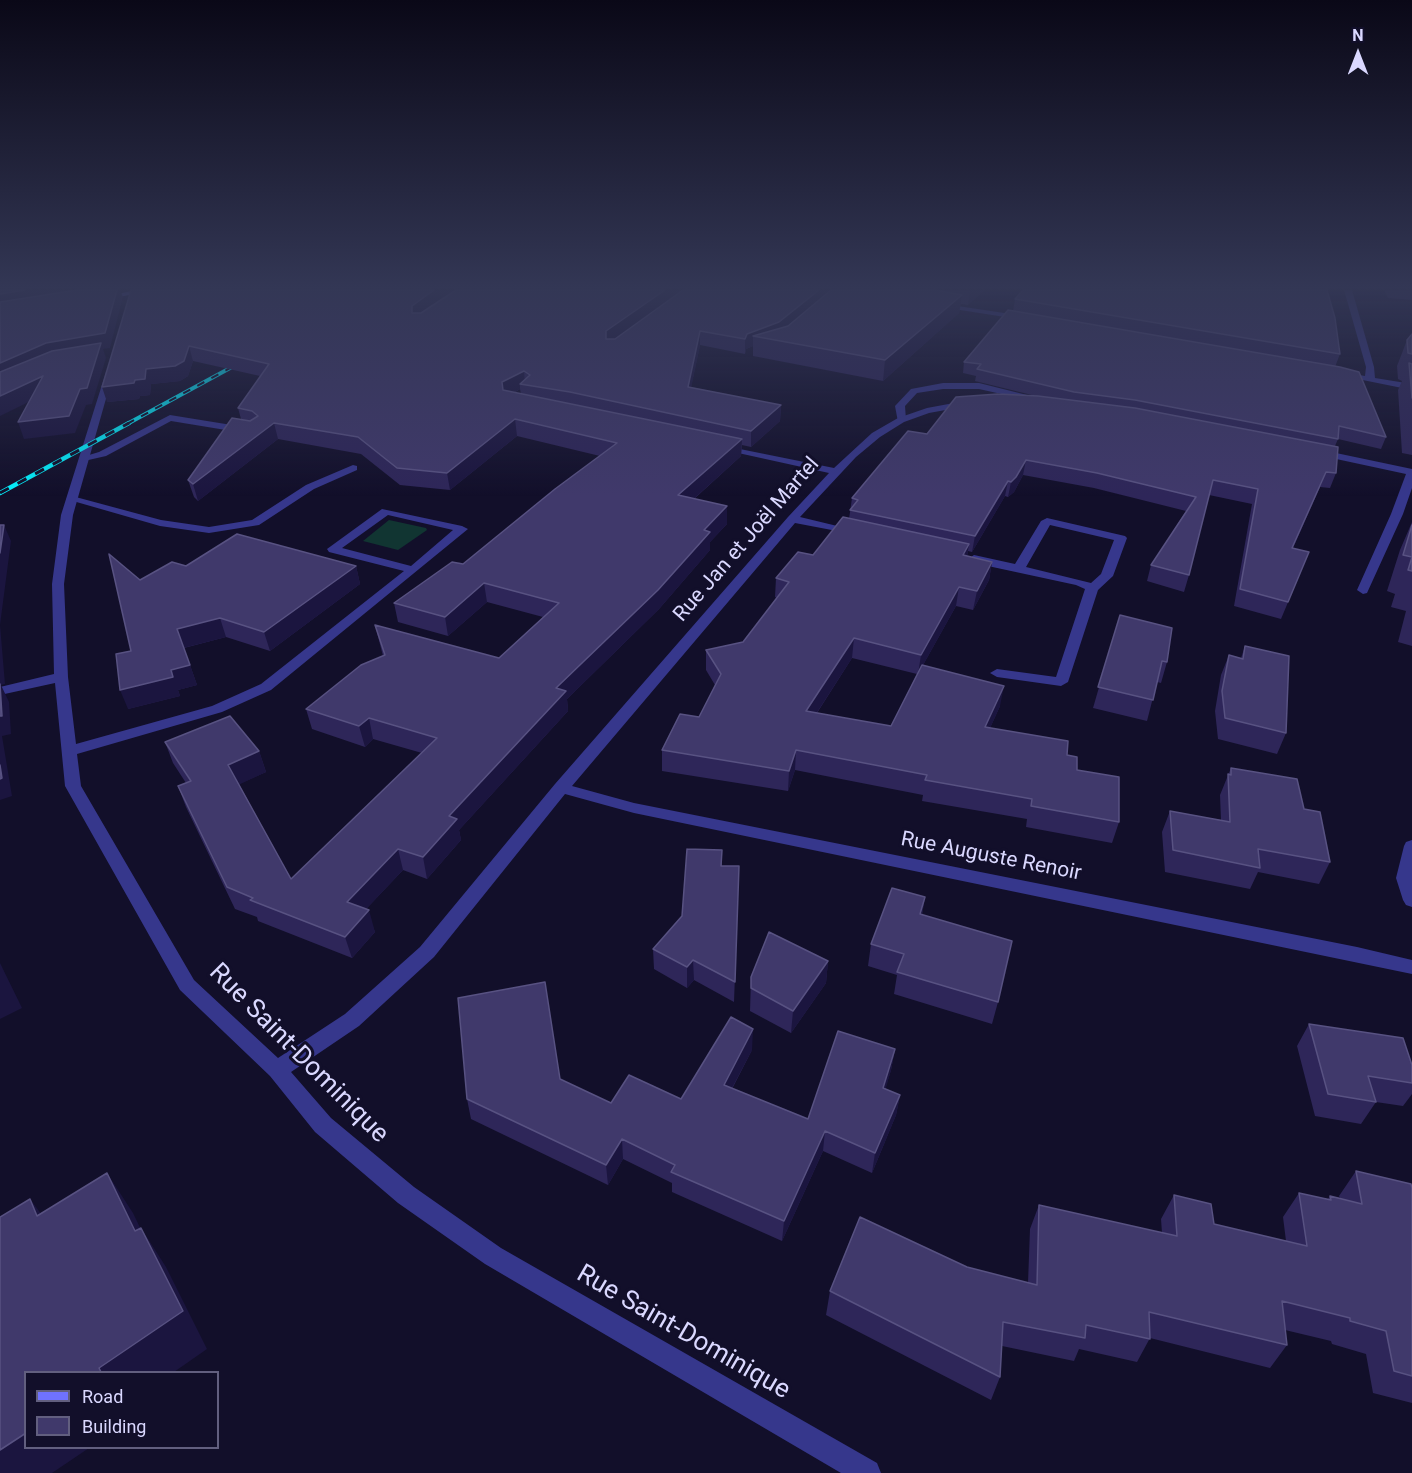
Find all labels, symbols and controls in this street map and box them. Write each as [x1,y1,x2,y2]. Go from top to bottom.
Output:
north arrow [1328,24,1388,84]
text: N [1352,26,1364,45]
street label: Rue Jan et Joël Martel [669,453,825,627]
street label: Rue Auguste Renoir [899,827,1083,887]
street label: Rue Saint-Dominique [202,958,394,1150]
street label: Rue Saint-Dominique [571,1259,795,1407]
legend [24,1371,219,1449]
text: Road [82,1386,123,1407]
text: Building [82,1416,146,1437]

